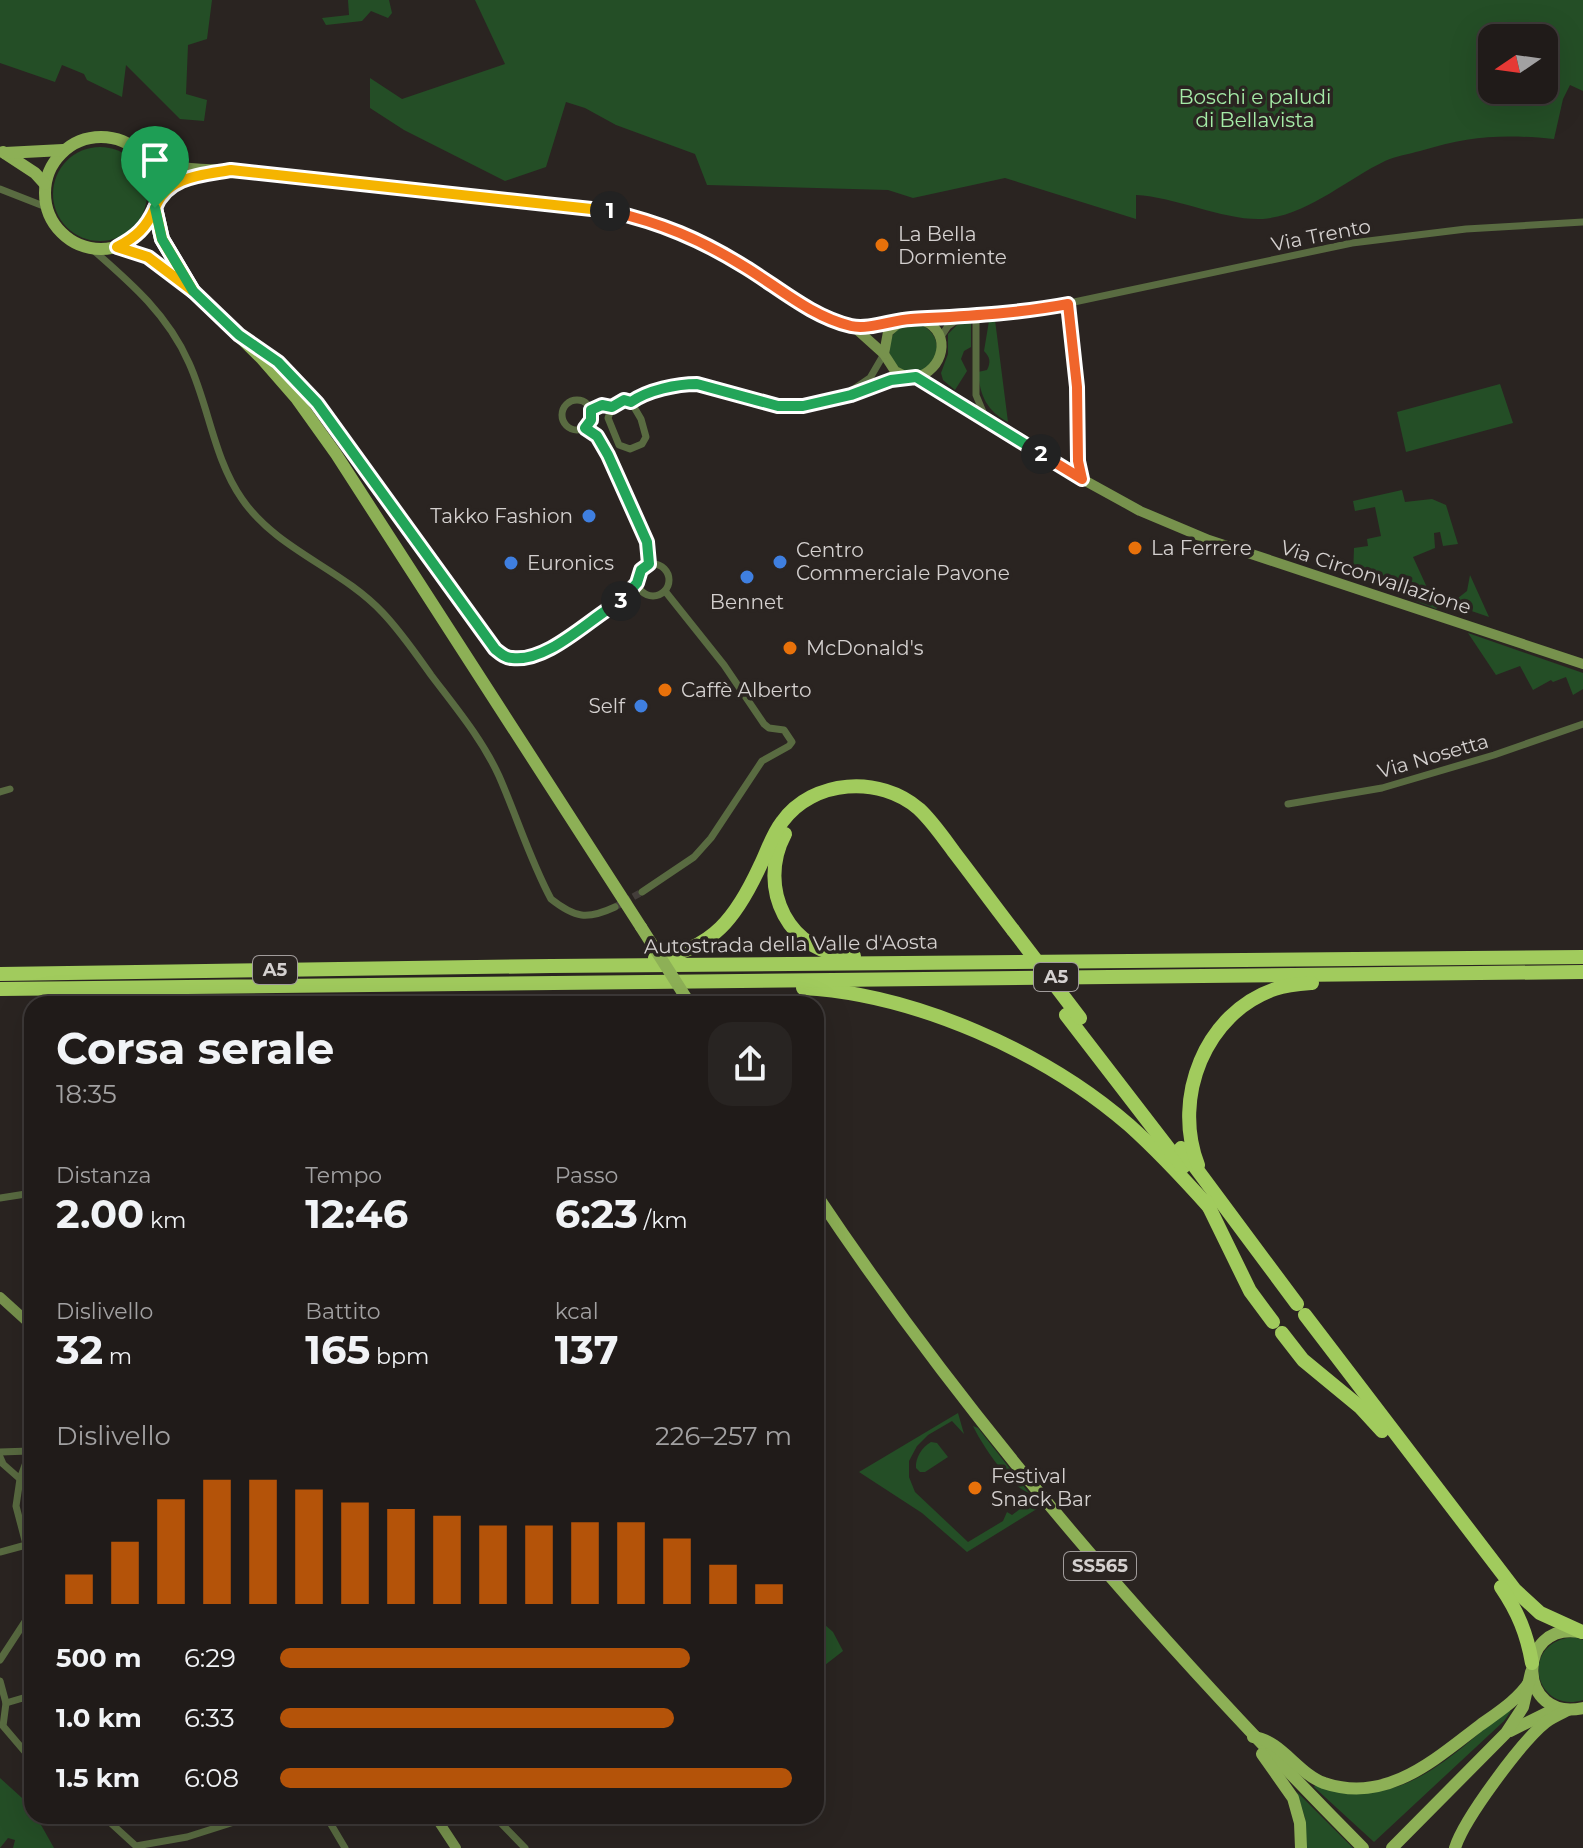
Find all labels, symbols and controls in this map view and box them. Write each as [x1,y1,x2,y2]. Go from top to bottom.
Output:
north arrow [1478,24,1558,104]
map controls [1478,24,1558,104]
park label: Boschi e paludi di Bellavista [1179,85,1332,132]
pin [121,126,189,208]
icon: arrive [133,138,177,182]
pin: 1 [590,191,630,231]
text: 1 [606,197,614,224]
street label: Via Trento [1269,214,1373,256]
place label: La Bella Dormiente [898,222,1007,269]
marker: La Bella Dormiente [873,236,891,254]
pin: 2 [1021,434,1061,474]
text: 2 [1035,440,1047,467]
place label: Takko Fashion [430,504,573,528]
marker: Takko Fashion [580,507,598,525]
street label: Via Circonvallazione [1278,535,1474,619]
place label: La Ferrere [1151,536,1252,560]
place label: Centro Commerciale Pavone [796,538,1010,585]
marker: La Ferrere [1126,539,1144,557]
place label: Euronics [527,551,614,575]
marker: Centro Commerciale Pavone [771,553,789,571]
marker: Euronics [502,554,520,572]
marker: Bennet [738,568,756,586]
pin: 3 [601,581,641,621]
text: 3 [614,587,628,614]
place label: Bennet [710,590,784,614]
place label: McDonald's [806,636,924,660]
marker: McDonald's [781,639,799,657]
place label: Caffè Alberto [681,678,812,702]
marker: Caffè Alberto [656,681,674,699]
place label: Self [588,694,626,718]
marker: Self [632,697,650,715]
street label: Via Nosetta [1375,729,1491,783]
street label: Autostrada della Valle d'Aosta [644,929,938,959]
road number: A5 [253,956,297,984]
road number: A5 [1034,963,1078,991]
text: Corsa serale [56,1021,334,1075]
button: share [708,1022,792,1106]
text: 18:35 [56,1078,117,1110]
text: Distanza [56,1162,151,1189]
text: Tempo [305,1162,382,1189]
text: Passo [555,1162,618,1189]
text: 2.00 [56,1189,144,1238]
text: 12:46 [305,1189,408,1238]
text: 6:23 [555,1189,638,1238]
text: km [144,1207,186,1234]
text: /km [638,1207,687,1234]
text: Dislivello [56,1298,153,1325]
text: Battito [305,1298,381,1325]
text: kcal [555,1298,599,1325]
text: 32 [56,1325,103,1374]
text: 165 [305,1325,370,1374]
text: 137 [555,1325,618,1374]
text: m [103,1343,132,1370]
text: bpm [370,1343,429,1370]
text: Dislivello [56,1420,171,1452]
text: 226–257 m [655,1420,792,1452]
place label: Festival Snack Bar [991,1464,1092,1511]
marker: Festival Snack Bar [966,1479,984,1497]
road number: SS565 [1064,1552,1136,1580]
text: 500 m [56,1642,141,1674]
text: 6:29 [184,1642,236,1674]
text: 1.0 km [56,1702,142,1734]
text: 6:33 [184,1702,235,1734]
text: 1.5 km [56,1762,140,1794]
text: 6:08 [184,1762,239,1794]

